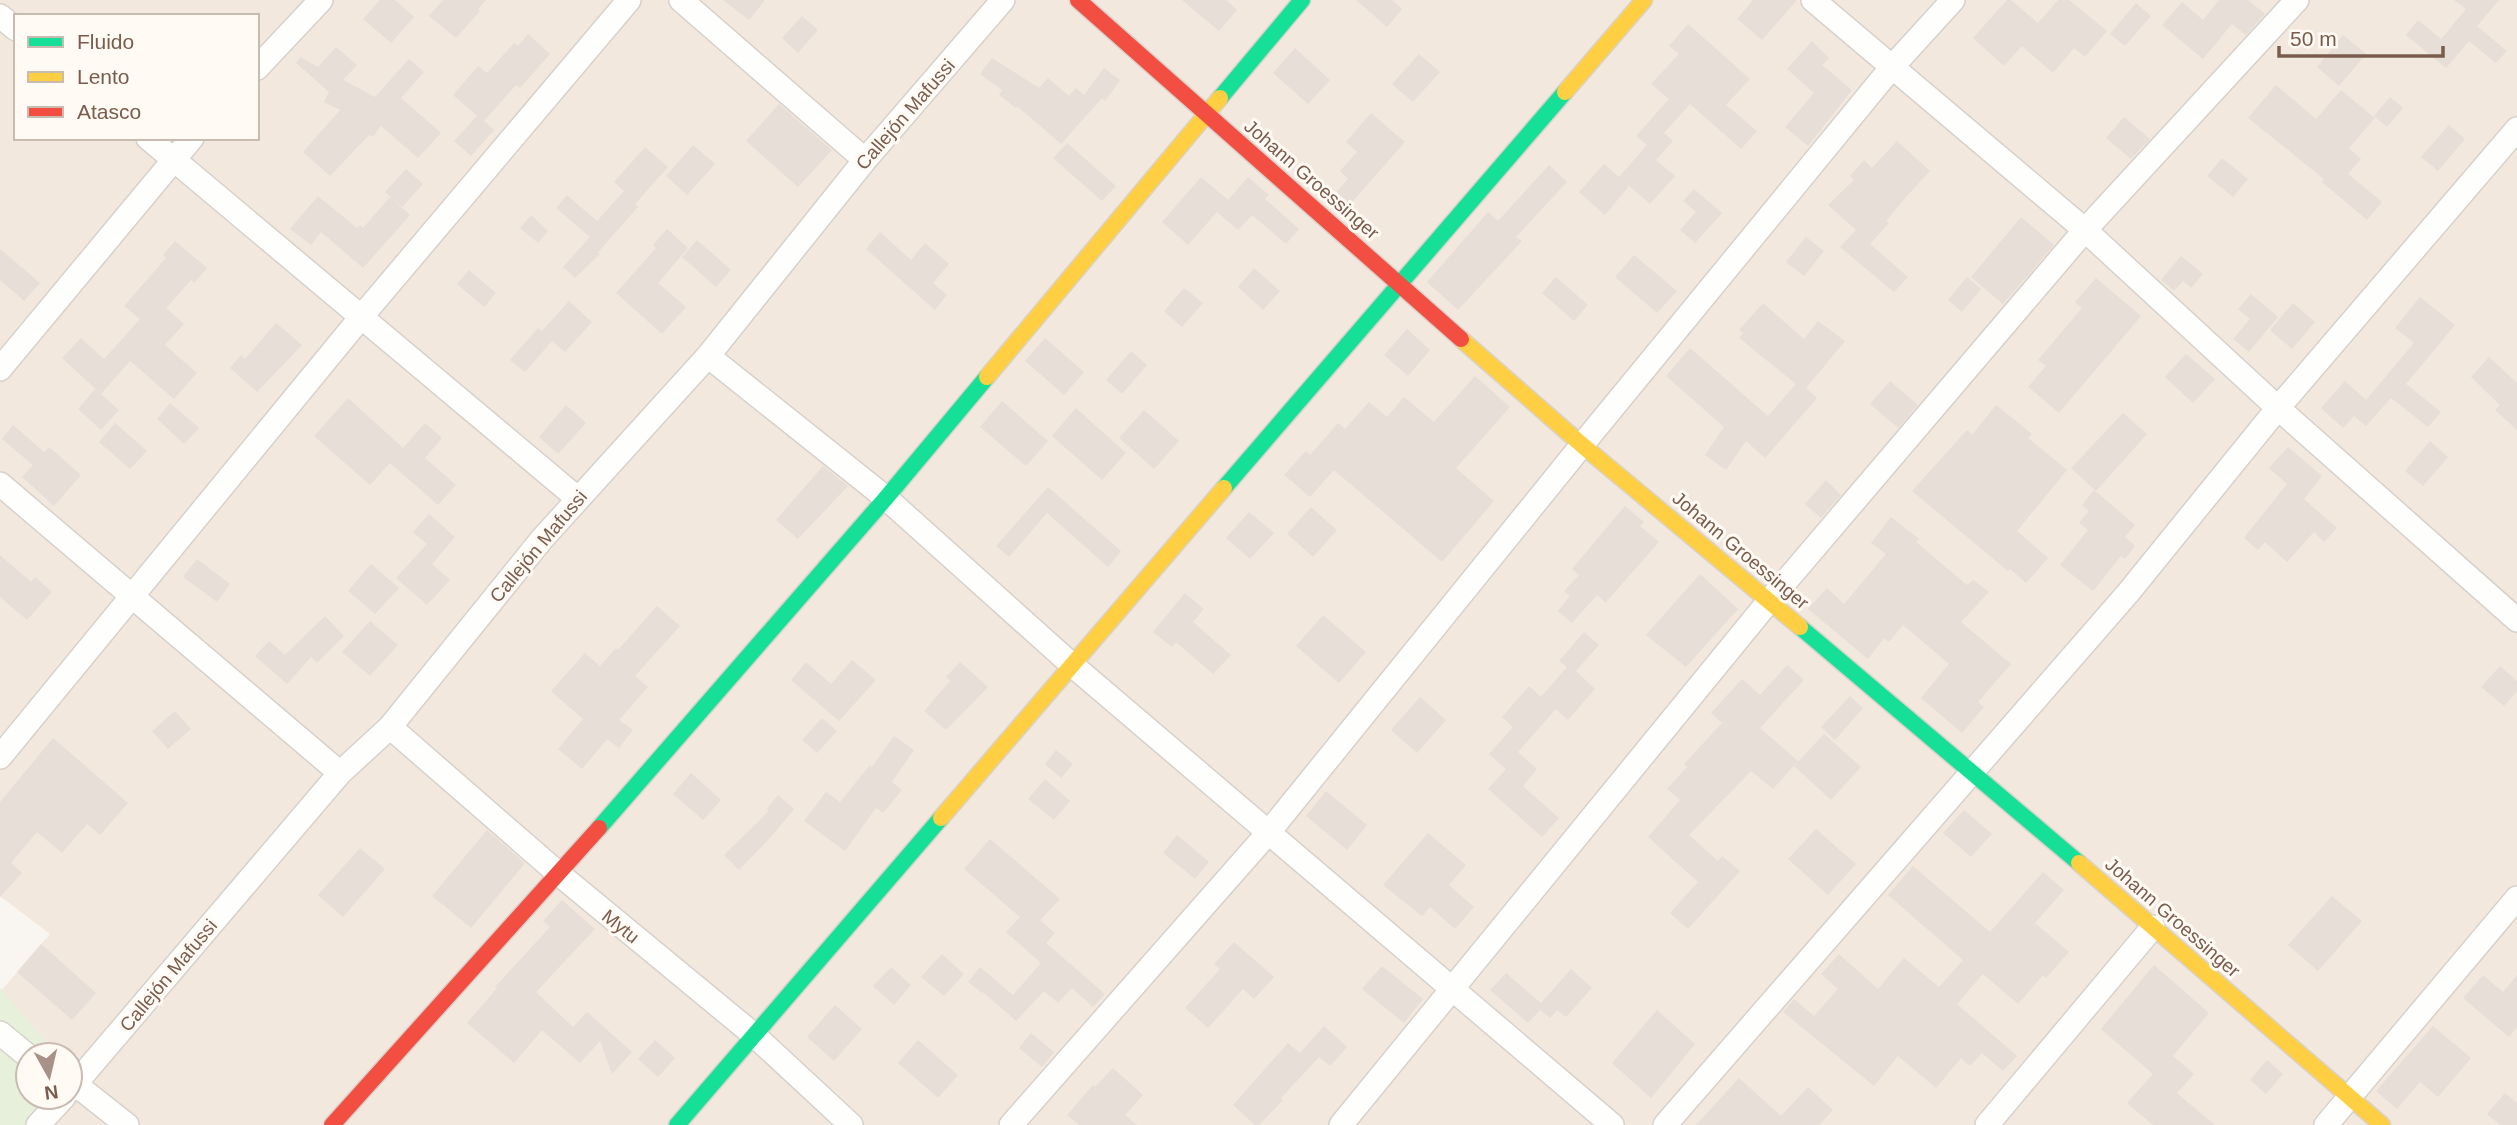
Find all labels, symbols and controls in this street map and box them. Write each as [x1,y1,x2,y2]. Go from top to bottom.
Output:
legend [14,14,259,140]
scale bar [2279,14,2444,58]
text: 50 m [2290,27,2337,50]
text: Fluido [77,30,134,53]
street label: Callejón Mafussi [852,55,959,174]
text: Lento [77,65,130,88]
text: Atasco [77,100,141,123]
street label: Johann Groessinger [1240,115,1384,244]
street label: Callejón Mafussi [486,486,591,606]
street label: Johann Groessinger [1668,487,1813,614]
street label: Johann Groessinger [2101,853,2245,982]
street label: Mytu [598,905,643,948]
street label: Callejón Mafussi [116,915,221,1035]
north arrow [14,1041,84,1111]
text: N [43,1081,60,1104]

